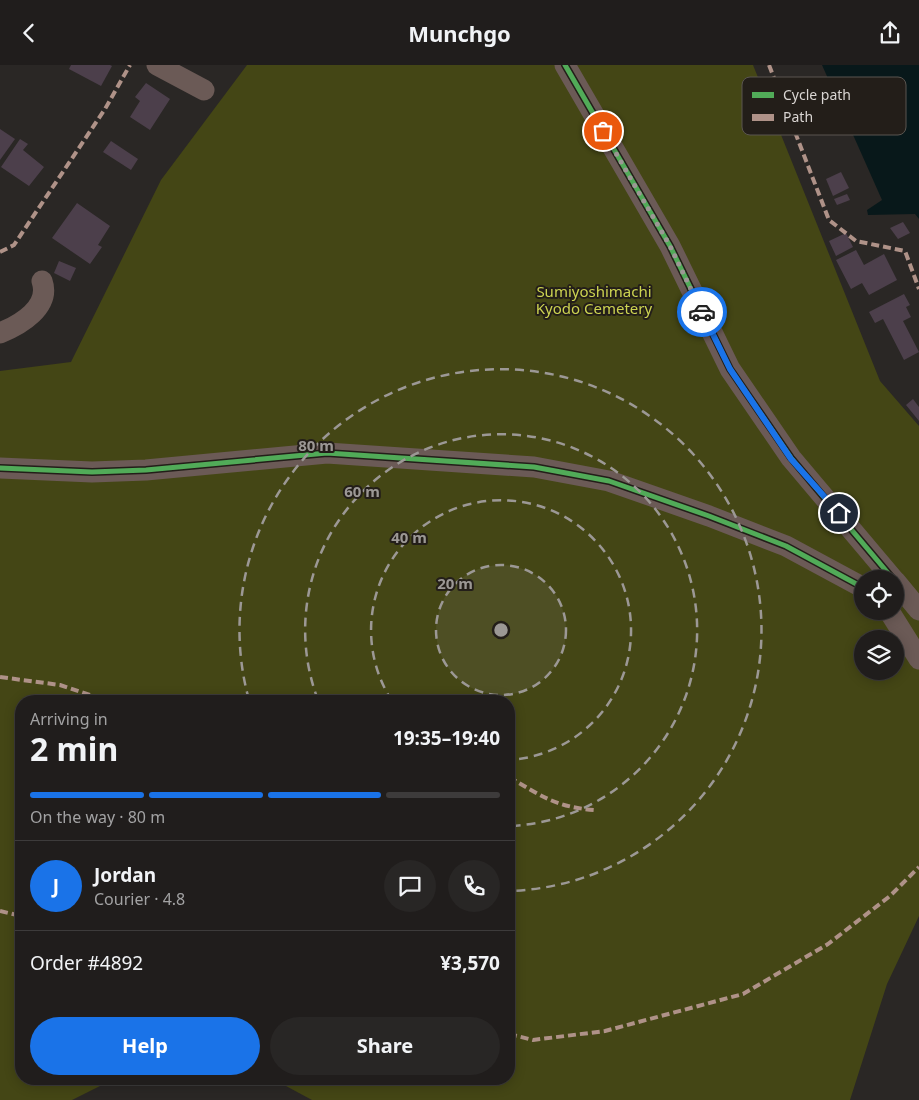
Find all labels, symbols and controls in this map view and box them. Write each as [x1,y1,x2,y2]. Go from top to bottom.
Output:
text: Munchgo [408,18,511,48]
icon: back [15,19,43,47]
icon: share [876,19,904,47]
legend [742,77,906,135]
text: Cycle path [783,85,851,104]
text: Path [783,107,813,126]
pin [582,110,624,152]
icon: bag [589,117,617,145]
park label: Sumiyoshimachi Kyodo Cemetery [536,281,653,318]
courier [677,287,727,337]
icon: car [688,298,716,326]
text: 80 m [298,435,334,455]
text: 60 m [344,481,380,501]
pin [818,492,860,534]
icon: home [825,499,853,527]
text: 40 m [391,527,427,547]
map controls [854,570,904,680]
button: locate [854,570,904,620]
text: 20 m [437,573,473,593]
centre of rings [492,621,510,639]
button: layers [854,630,904,680]
text: Arriving in [30,708,108,730]
text: 19:35–19:40 [393,725,500,751]
text: 2 min [30,727,118,770]
text: On the way · 80 m [30,806,165,828]
button: chat [384,860,436,912]
button: phone [448,860,500,912]
text: Jordan [94,862,156,888]
text: J [53,873,59,899]
text: Courier · 4.8 [94,888,185,910]
text: Order #4892 [30,950,143,976]
text: ¥3,570 [440,950,500,976]
button: Help [30,1017,260,1075]
button: Share [270,1017,500,1075]

